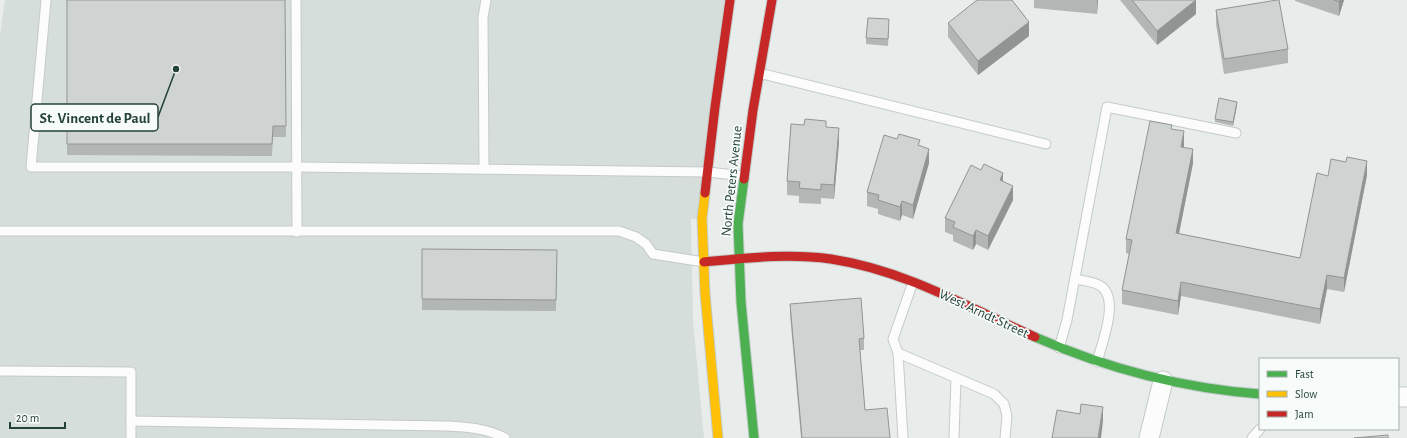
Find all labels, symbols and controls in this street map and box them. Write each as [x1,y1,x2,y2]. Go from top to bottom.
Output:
callout: St. Vincent de Paul [31,104,158,131]
text: St. Vincent de Paul [40,111,150,126]
street label: North Peters Avenue [719,125,745,237]
street label: West Arndt Street [937,287,1031,341]
legend [1259,358,1399,430]
text: Fast [1295,368,1314,380]
text: Slow [1295,388,1317,400]
scale bar [10,404,65,430]
text: Jam [1295,408,1314,420]
text: 20 m [16,412,39,424]

